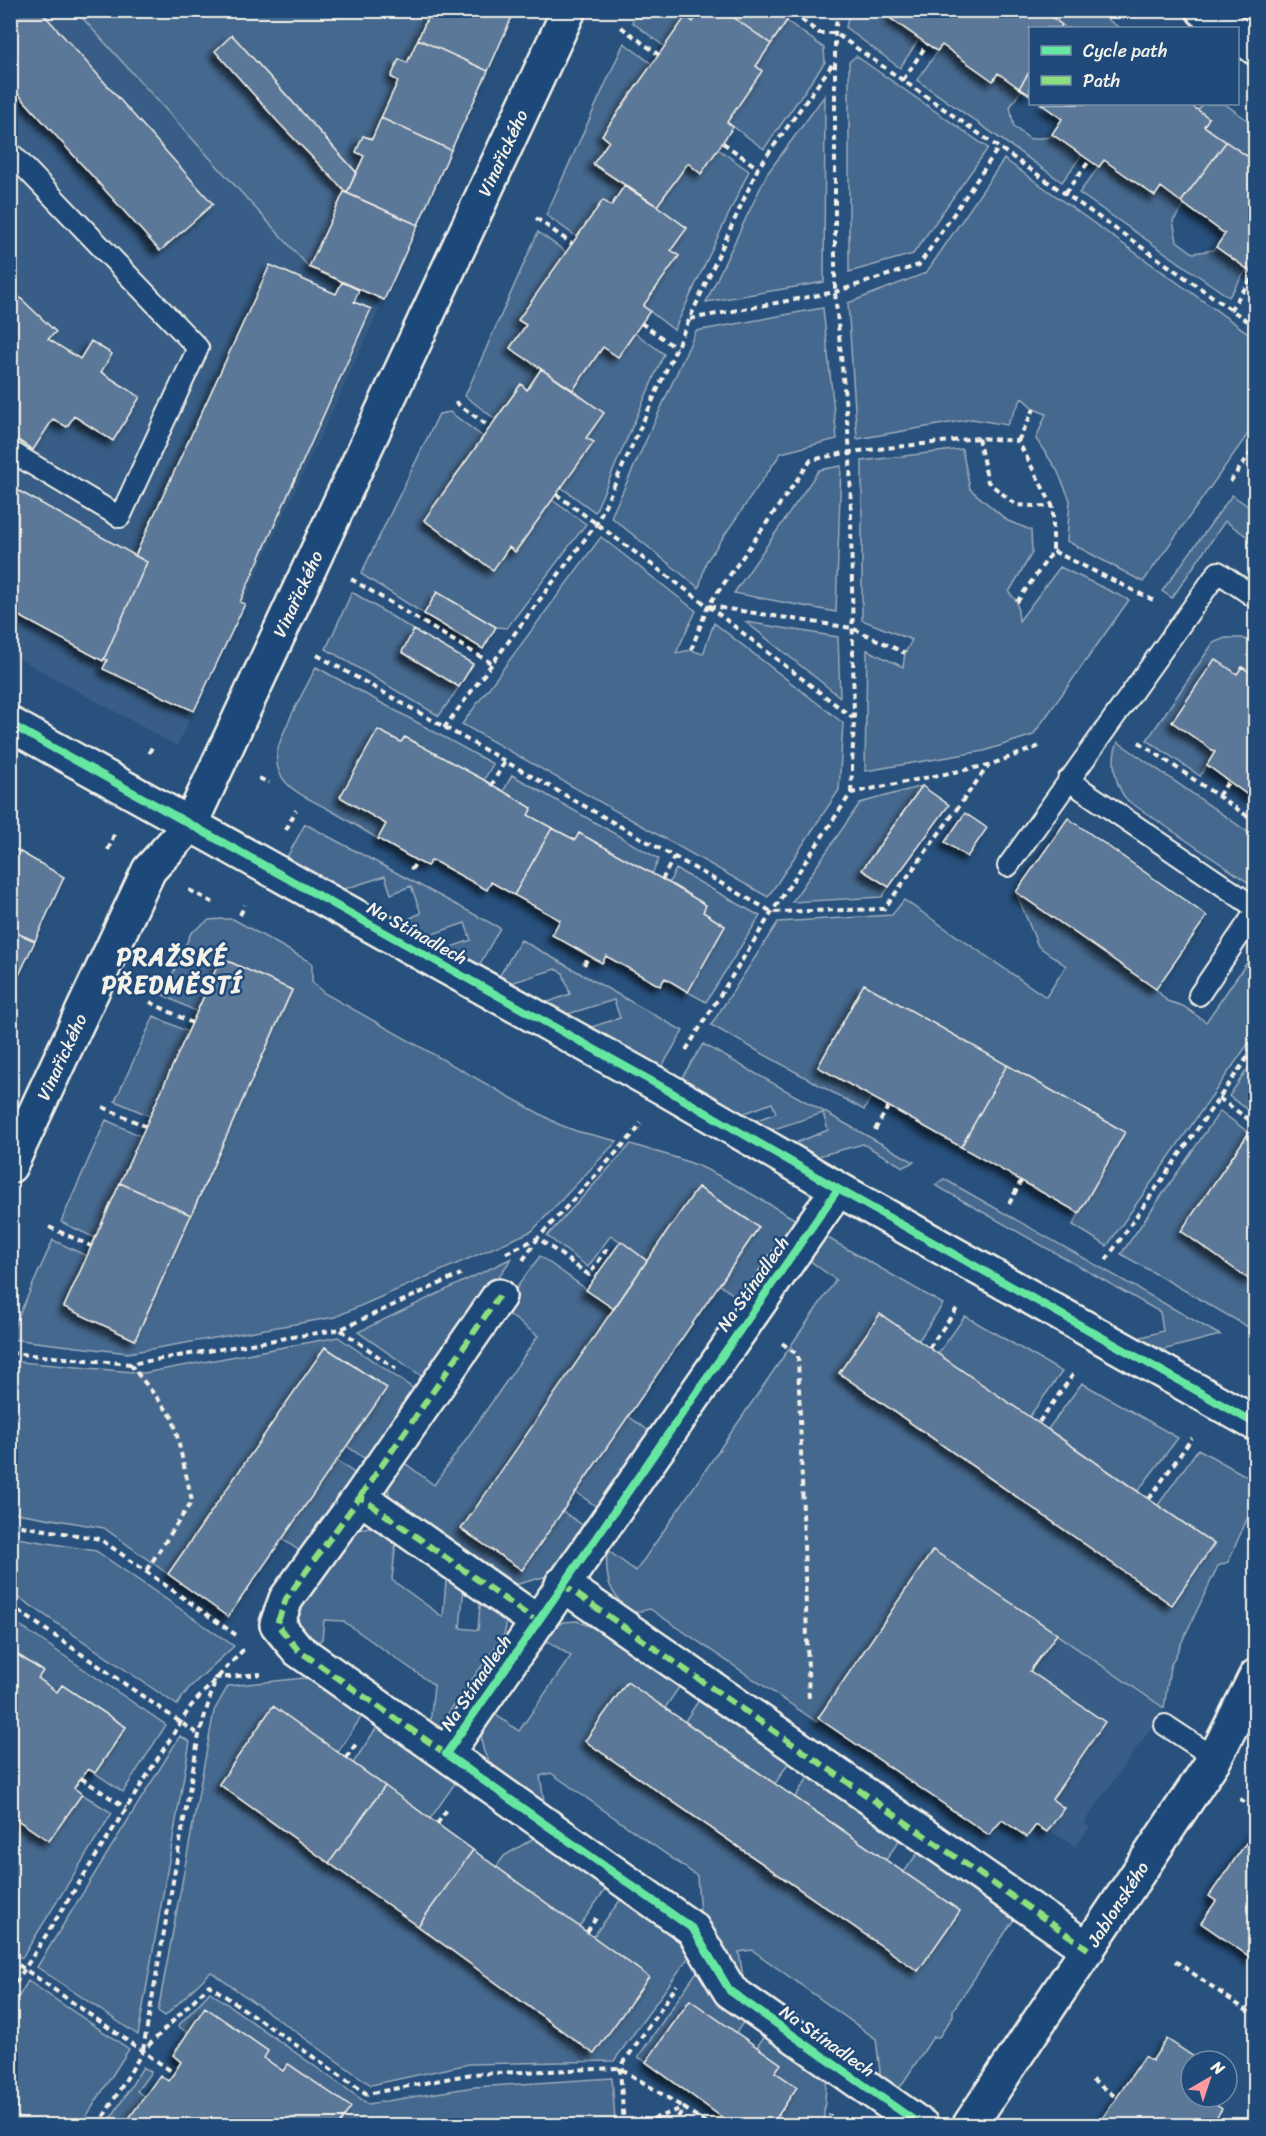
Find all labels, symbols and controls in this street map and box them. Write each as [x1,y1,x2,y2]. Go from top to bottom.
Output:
legend [1029,27,1239,105]
text: Cycle path [1083,35,1167,67]
text: Path [1083,65,1120,97]
street label: Vinařického [469,104,537,202]
street label: Vinařického [264,545,332,643]
street label: Na Stínadlech [361,892,473,974]
district label: PRAŽSKÉ PŘEDMĚSTÍ [101,936,244,1006]
street label: Vinařického [28,1008,96,1106]
street label: Na Stínadlech [708,1229,798,1339]
street label: Na Stínadlech [432,1628,520,1738]
street label: Jablonského [1078,1855,1158,1954]
street label: Na Stínadlech [772,1996,882,2086]
north arrow [1179,2049,1239,2109]
text: N [1204,2052,1232,2083]

